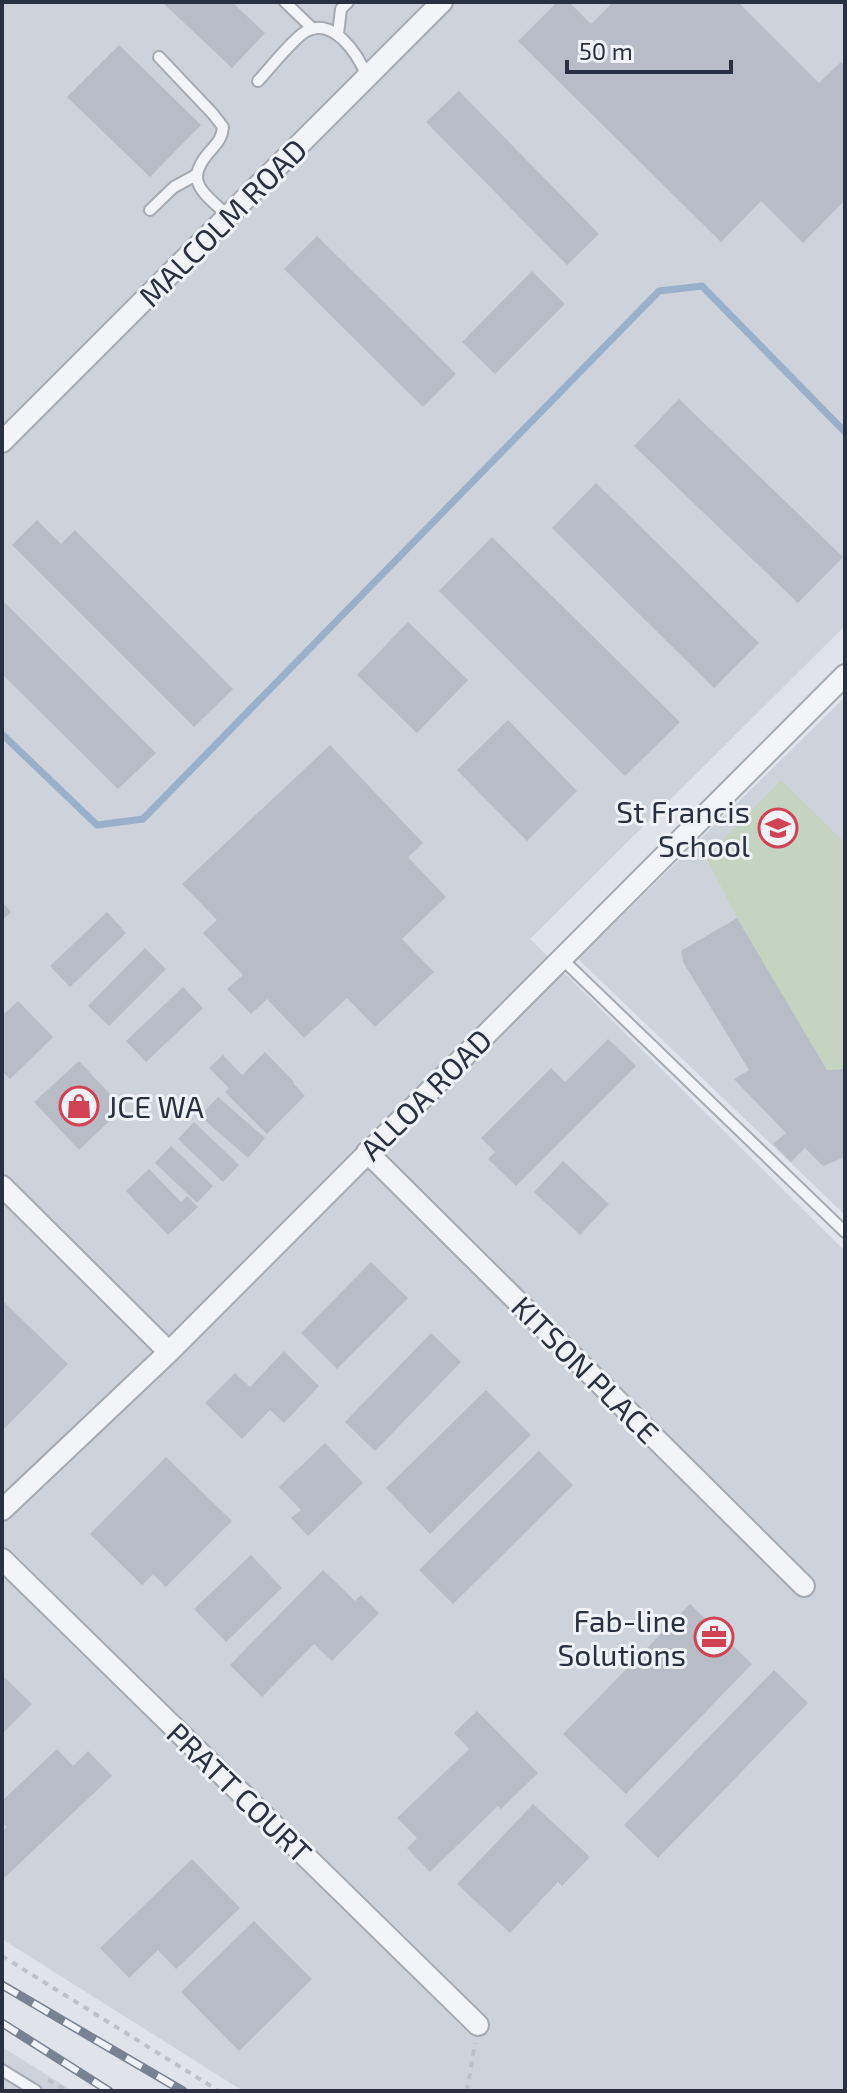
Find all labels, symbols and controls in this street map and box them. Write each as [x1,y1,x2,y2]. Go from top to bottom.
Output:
scale bar [567,24,731,74]
text: 50 m [579,36,633,65]
street label: MALCOLM ROAD [131,131,313,313]
place label: St Francis School [616,793,750,863]
school or university icon: St Francis School [757,807,799,849]
street label: ALLOA ROAD [352,1021,498,1167]
shop icon: JCE WA [58,1085,100,1127]
place label: JCE WA [107,1088,204,1124]
street label: KITSON PLACE [505,1288,667,1450]
place label: Fab-line Solutions [558,1602,686,1672]
office icon: Fab-line Solutions [693,1616,735,1658]
street label: PRATT COURT [160,1714,320,1870]

